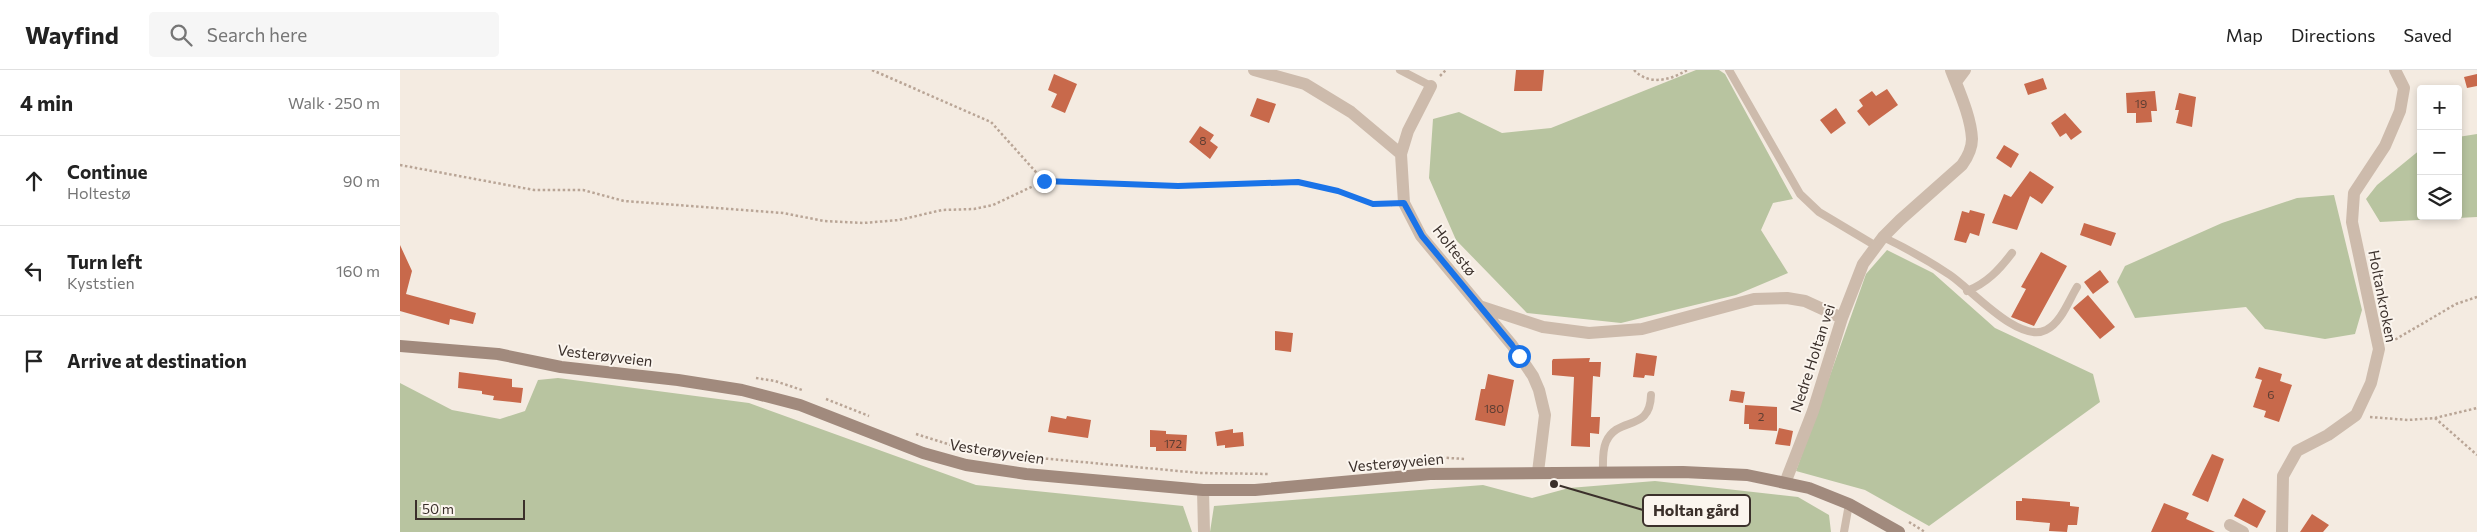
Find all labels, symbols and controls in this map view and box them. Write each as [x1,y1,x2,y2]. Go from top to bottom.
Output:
search box [149,12,499,57]
text: Wayfind [25,20,119,49]
icon: search [167,21,195,49]
text: Search here [207,23,307,46]
text: Map [2226,24,2263,46]
text: Directions [2291,24,2375,46]
text: Saved [2403,24,2452,46]
map controls [2417,85,2462,220]
button: + [2417,85,2462,130]
text: 4 min [20,90,73,115]
text: Walk · 250 m [288,93,380,112]
house number: 19 [2135,96,2147,110]
button: − [2417,130,2462,175]
house number: 8 [1199,133,1207,147]
text: Continue [67,160,147,183]
icon: ahead [20,167,48,195]
route end [1033,170,1056,193]
text: 90 m [343,171,380,190]
button: layers [2417,175,2462,220]
text: Holtestø [67,183,131,202]
street label: Holtestø [1430,221,1481,279]
street label: Holtankroken [2365,248,2401,344]
text: Turn left [67,250,142,273]
icon: left [20,257,48,285]
text: 160 m [336,261,380,280]
text: Kyststien [67,273,135,292]
street label: Nedre Holtan vei [1786,301,1838,415]
street label: Vesterøyveien [556,340,654,370]
route start [1508,345,1531,368]
icon: arrive [20,347,48,375]
text: Arrive at destination [67,349,247,372]
house number: 6 [2267,387,2275,401]
house number: 180 [1484,401,1504,415]
house number: 2 [1758,409,1765,423]
street label: Vesterøyveien [948,435,1046,467]
house number: 172 [1164,436,1182,450]
street label: Vesterøyveien [1347,449,1445,475]
callout: Holtan gård [1643,495,1750,526]
scale bar [415,497,525,520]
text: 50 m [422,500,454,517]
text: Holtan gård [1653,500,1739,519]

